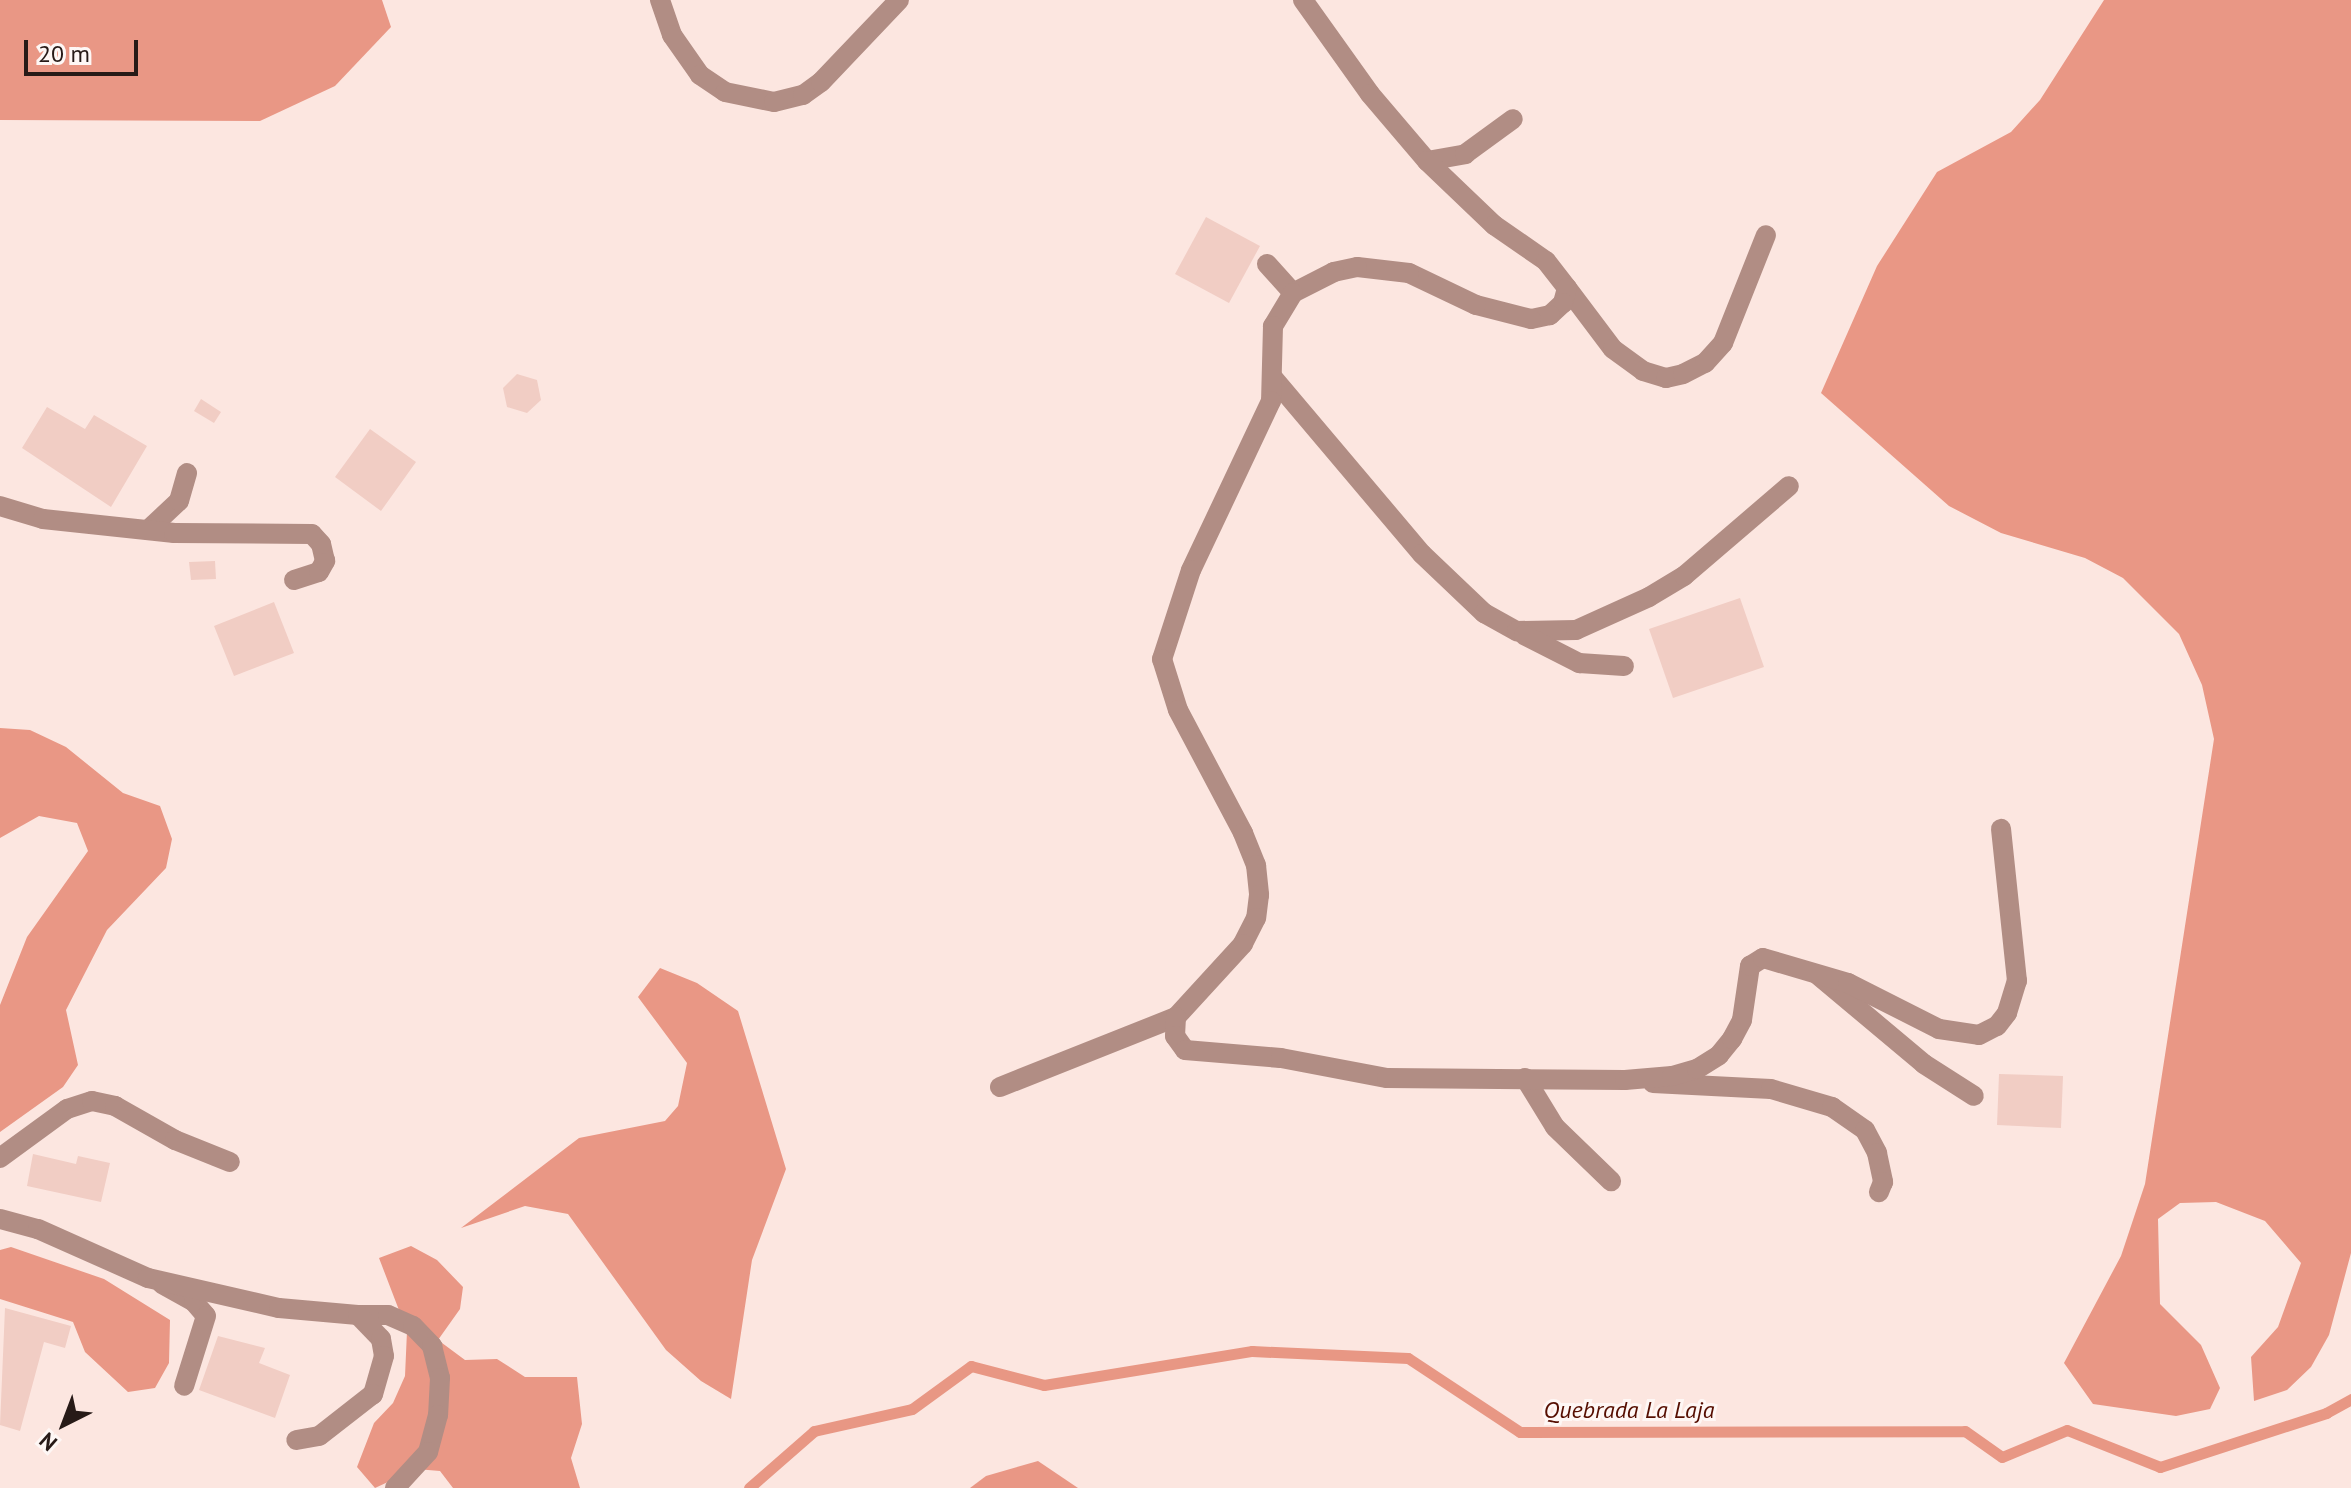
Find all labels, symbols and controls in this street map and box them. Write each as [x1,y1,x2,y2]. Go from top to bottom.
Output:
scale bar [28,24,142,74]
text: 20 m [38,38,90,69]
north arrow [24,1384,104,1464]
water label: Quebrada La Laja [1544,1396,1714,1424]
text: N [33,1427,63,1457]

